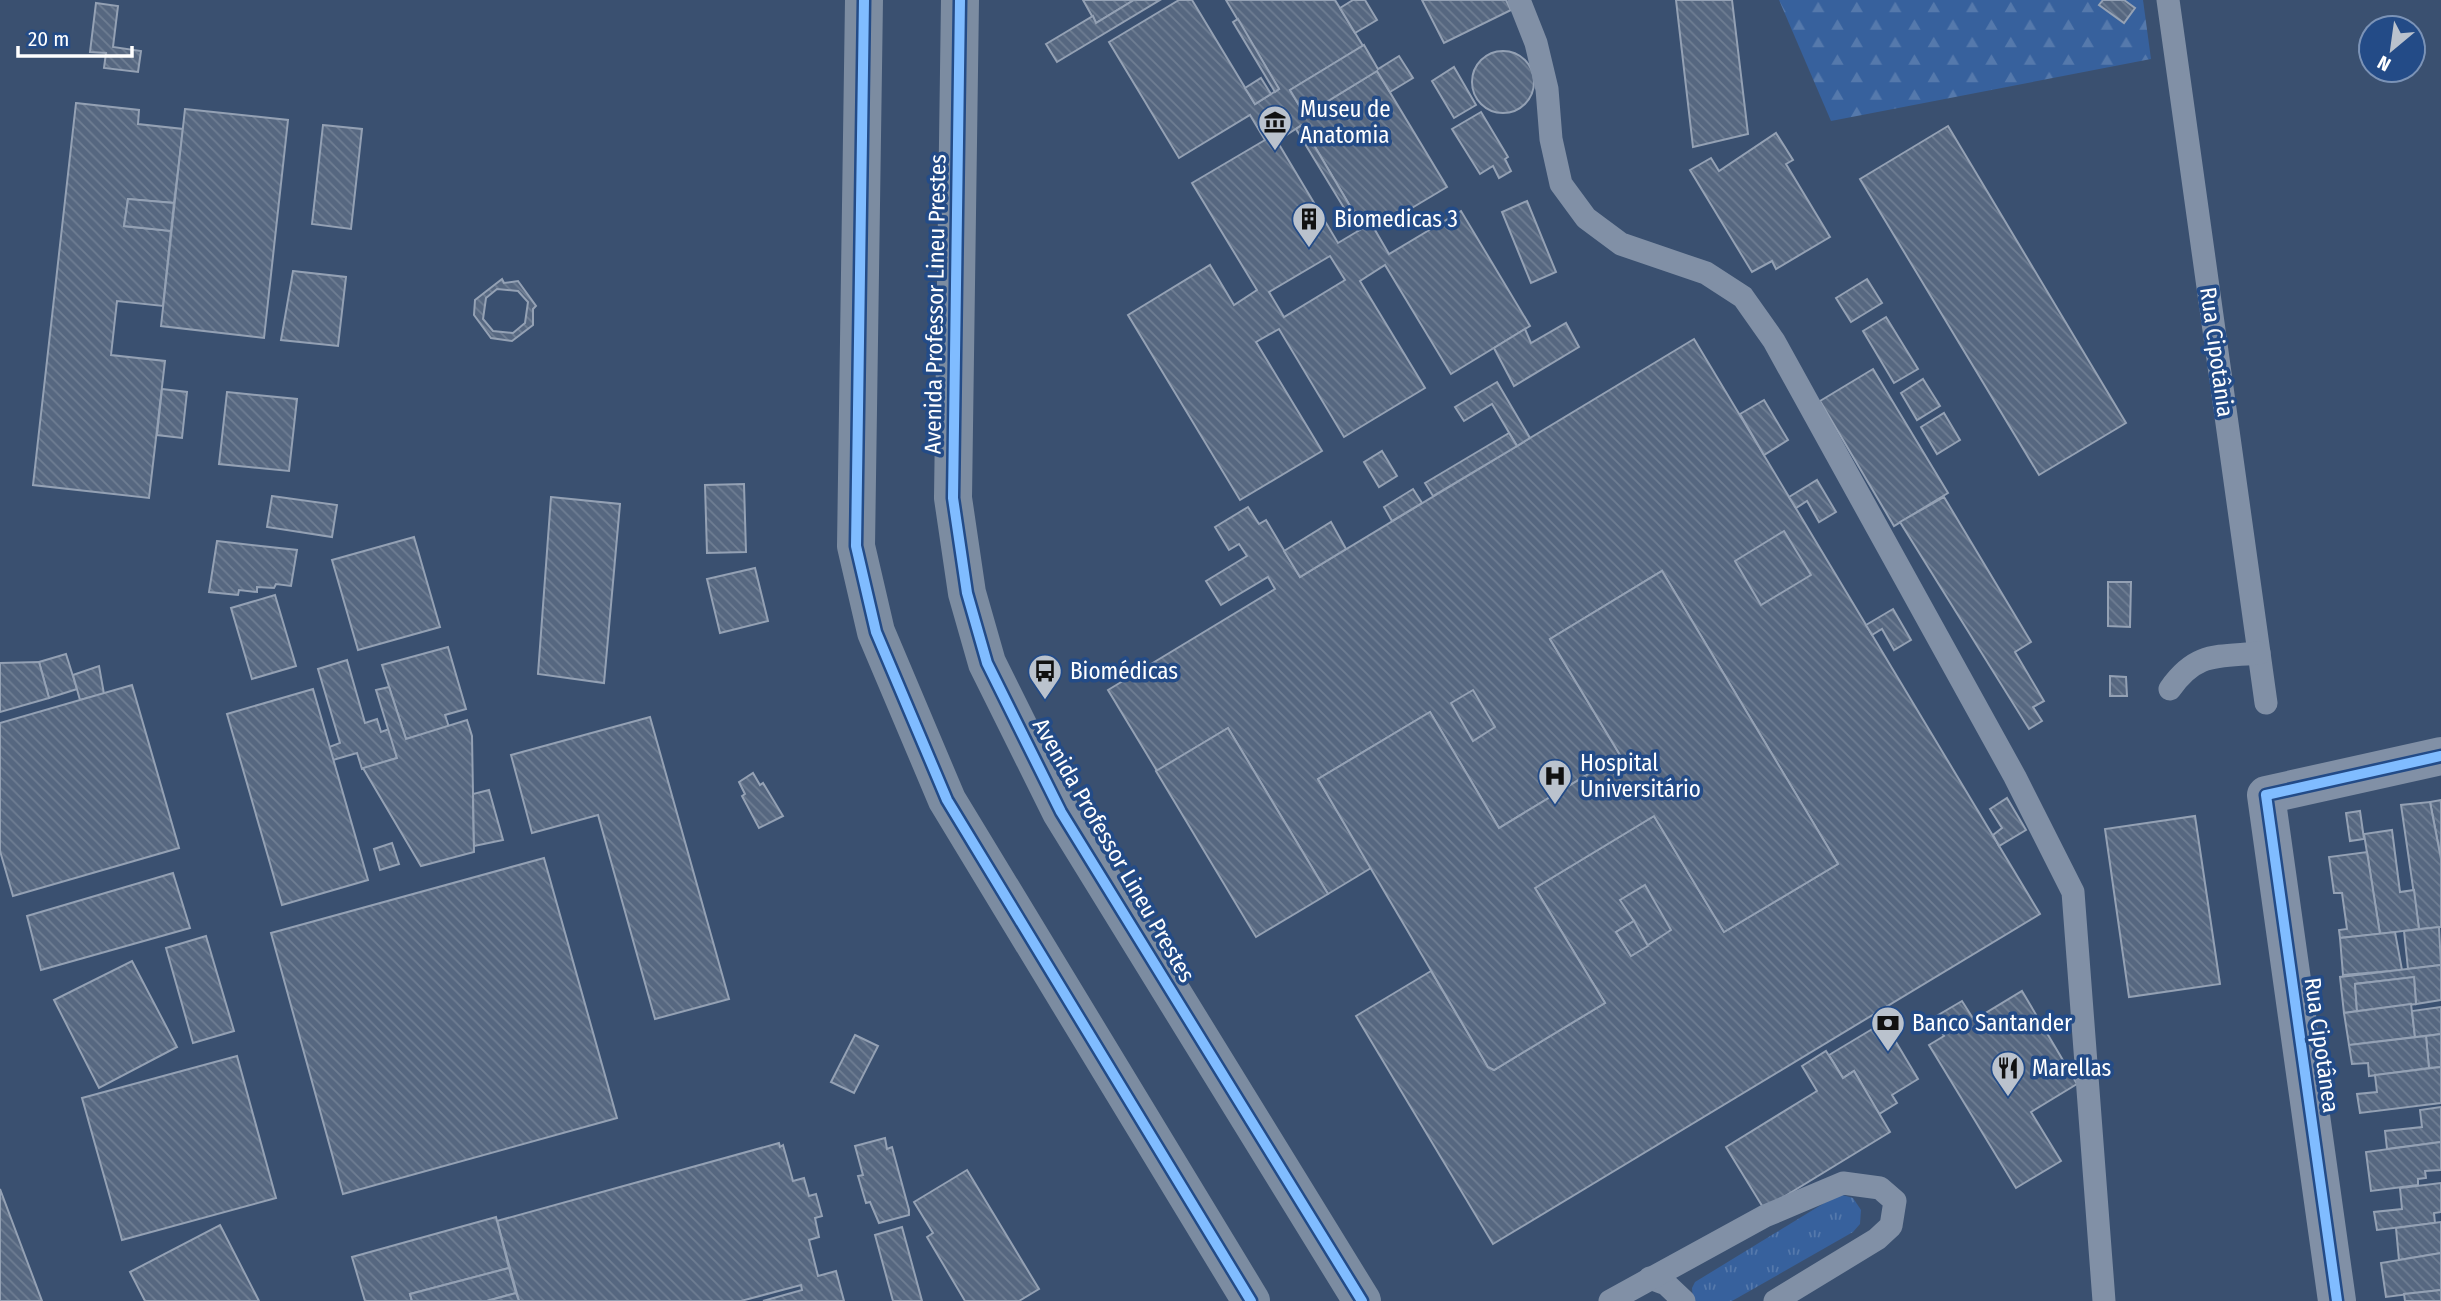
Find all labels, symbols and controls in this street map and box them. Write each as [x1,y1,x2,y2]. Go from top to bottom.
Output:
scale bar [18,14,131,58]
north arrow [2357,14,2427,84]
text: 20 m [28,26,69,52]
text: N [2373,51,2395,76]
place label: Museu de Anatomia [1300,95,1391,149]
museum icon: Museu de Anatomia [1256,103,1294,152]
street label: Avenida Professor Lineu Prestes [918,154,952,454]
building icon: Biomedicas 3 [1290,200,1328,249]
place label: Biomedicas 3 [1334,205,1458,233]
street label: Rua Cipotânia [2194,285,2240,419]
bus stop icon: Biomédicas [1026,652,1064,701]
place label: Biomédicas [1070,657,1178,685]
street label: Avenida Professor Lineu Prestes [1027,713,1201,987]
place label: Hospital Universitário [1580,749,1701,803]
hospital icon: Hospital Universitário [1536,757,1574,806]
street label: Rua Cipotânea [2299,976,2345,1114]
bank icon: Banco Santander [1869,1004,1907,1053]
place label: Banco Santander [1912,1009,2072,1037]
restaurant icon: Marellas [1989,1049,2027,1098]
place label: Marellas [2032,1054,2112,1082]

